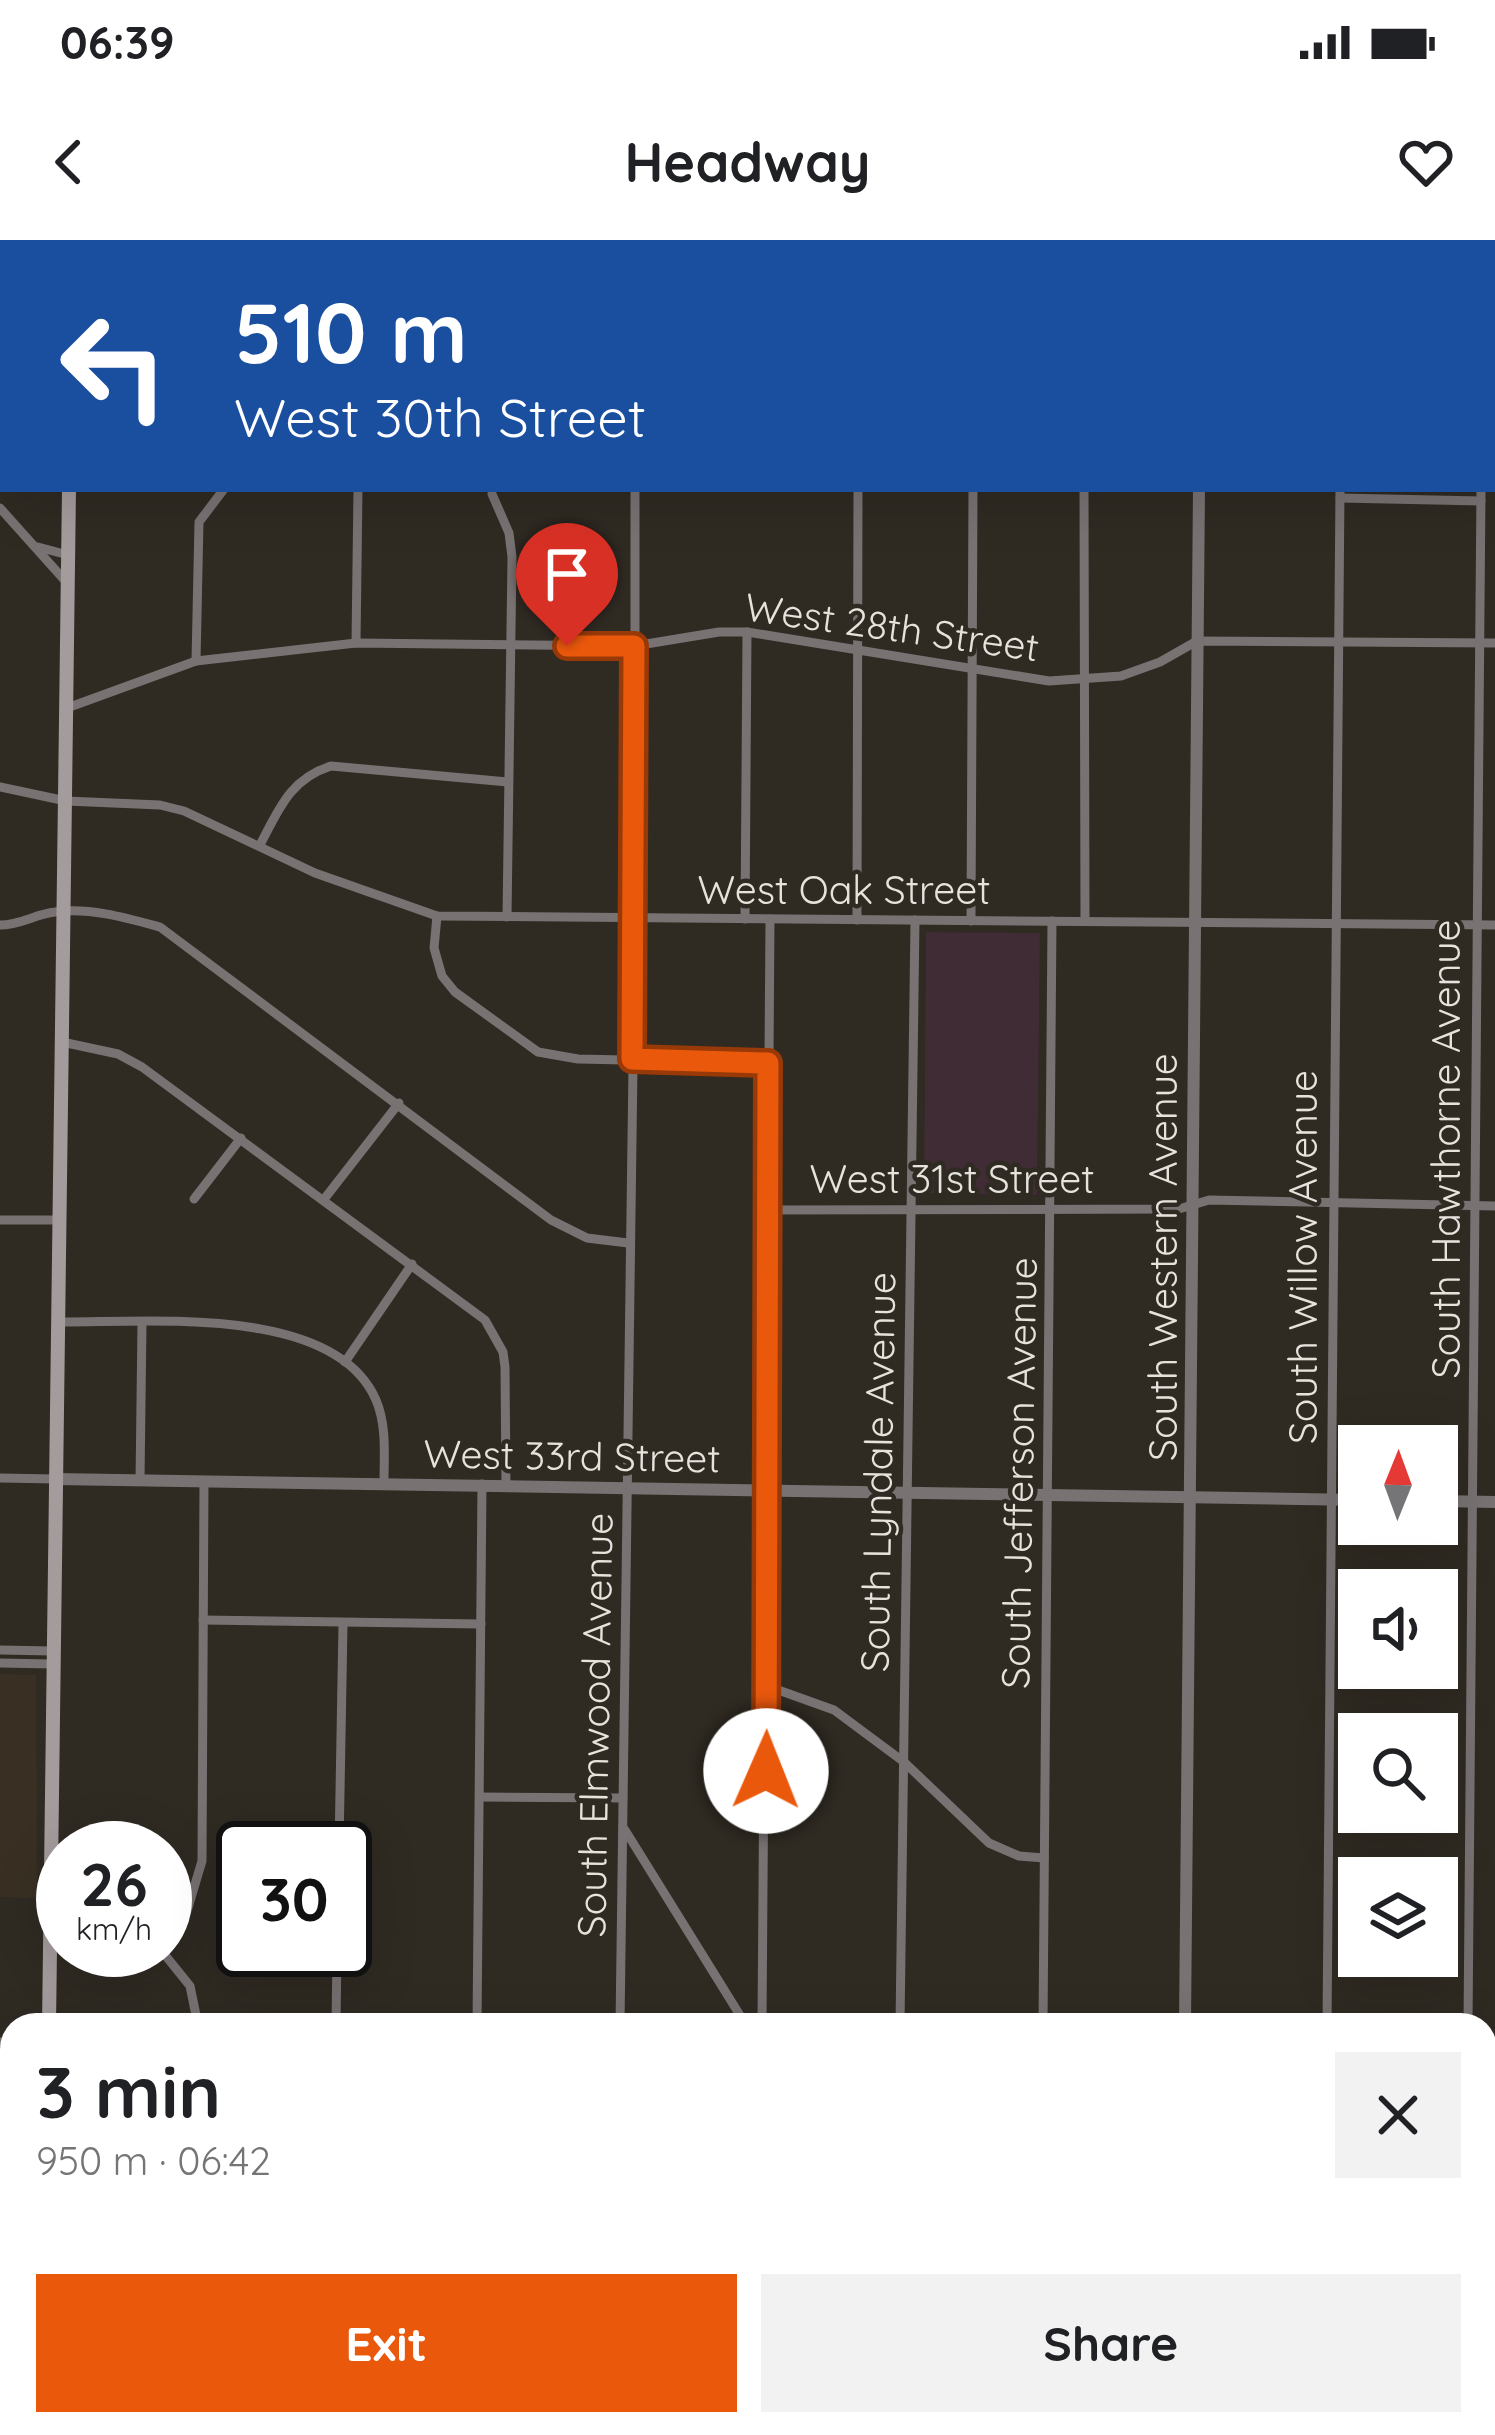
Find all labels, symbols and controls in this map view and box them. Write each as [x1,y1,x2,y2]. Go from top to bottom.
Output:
text: 06:39 [60,14,175,70]
text: Headway [624,128,871,196]
icon: back [36,129,102,195]
icon: heart [1393,129,1459,195]
text: 510 m [234,279,468,384]
icon: left [36,288,192,444]
text: West 30th Street [234,383,646,451]
pin [516,523,618,646]
icon: arrive [534,541,600,607]
street label: West 28th Street [742,582,1042,671]
street label: West Oak Street [698,865,990,914]
street label: South Hawthorne Avenue [1421,920,1470,1379]
street label: South Western Avenue [1138,1053,1187,1461]
street label: South Willow Avenue [1278,1070,1327,1444]
street label: West 31st Street [810,1154,1094,1203]
street label: South Jefferson Avenue [990,1257,1047,1689]
street label: South Lyndale Avenue [850,1272,905,1672]
north arrow [1338,1425,1458,1545]
map controls [1338,1425,1458,1977]
street label: West 33rd Street [423,1428,721,1483]
street label: South Elmwood Avenue [566,1512,623,1938]
button: sound [1338,1569,1458,1689]
position arrow [703,1708,829,1834]
button: search [1338,1713,1458,1833]
speed limit sign: 30 [216,1821,372,1977]
text: 26 [80,1846,148,1921]
button: layers [1338,1857,1458,1977]
text: km/h [76,1910,152,1948]
text: 3 min [36,2046,221,2136]
button: close [1335,2052,1461,2178]
text: 950 m · 06:42 [36,2136,271,2185]
button: Exit [36,2274,737,2412]
button: Share [761,2274,1461,2412]

